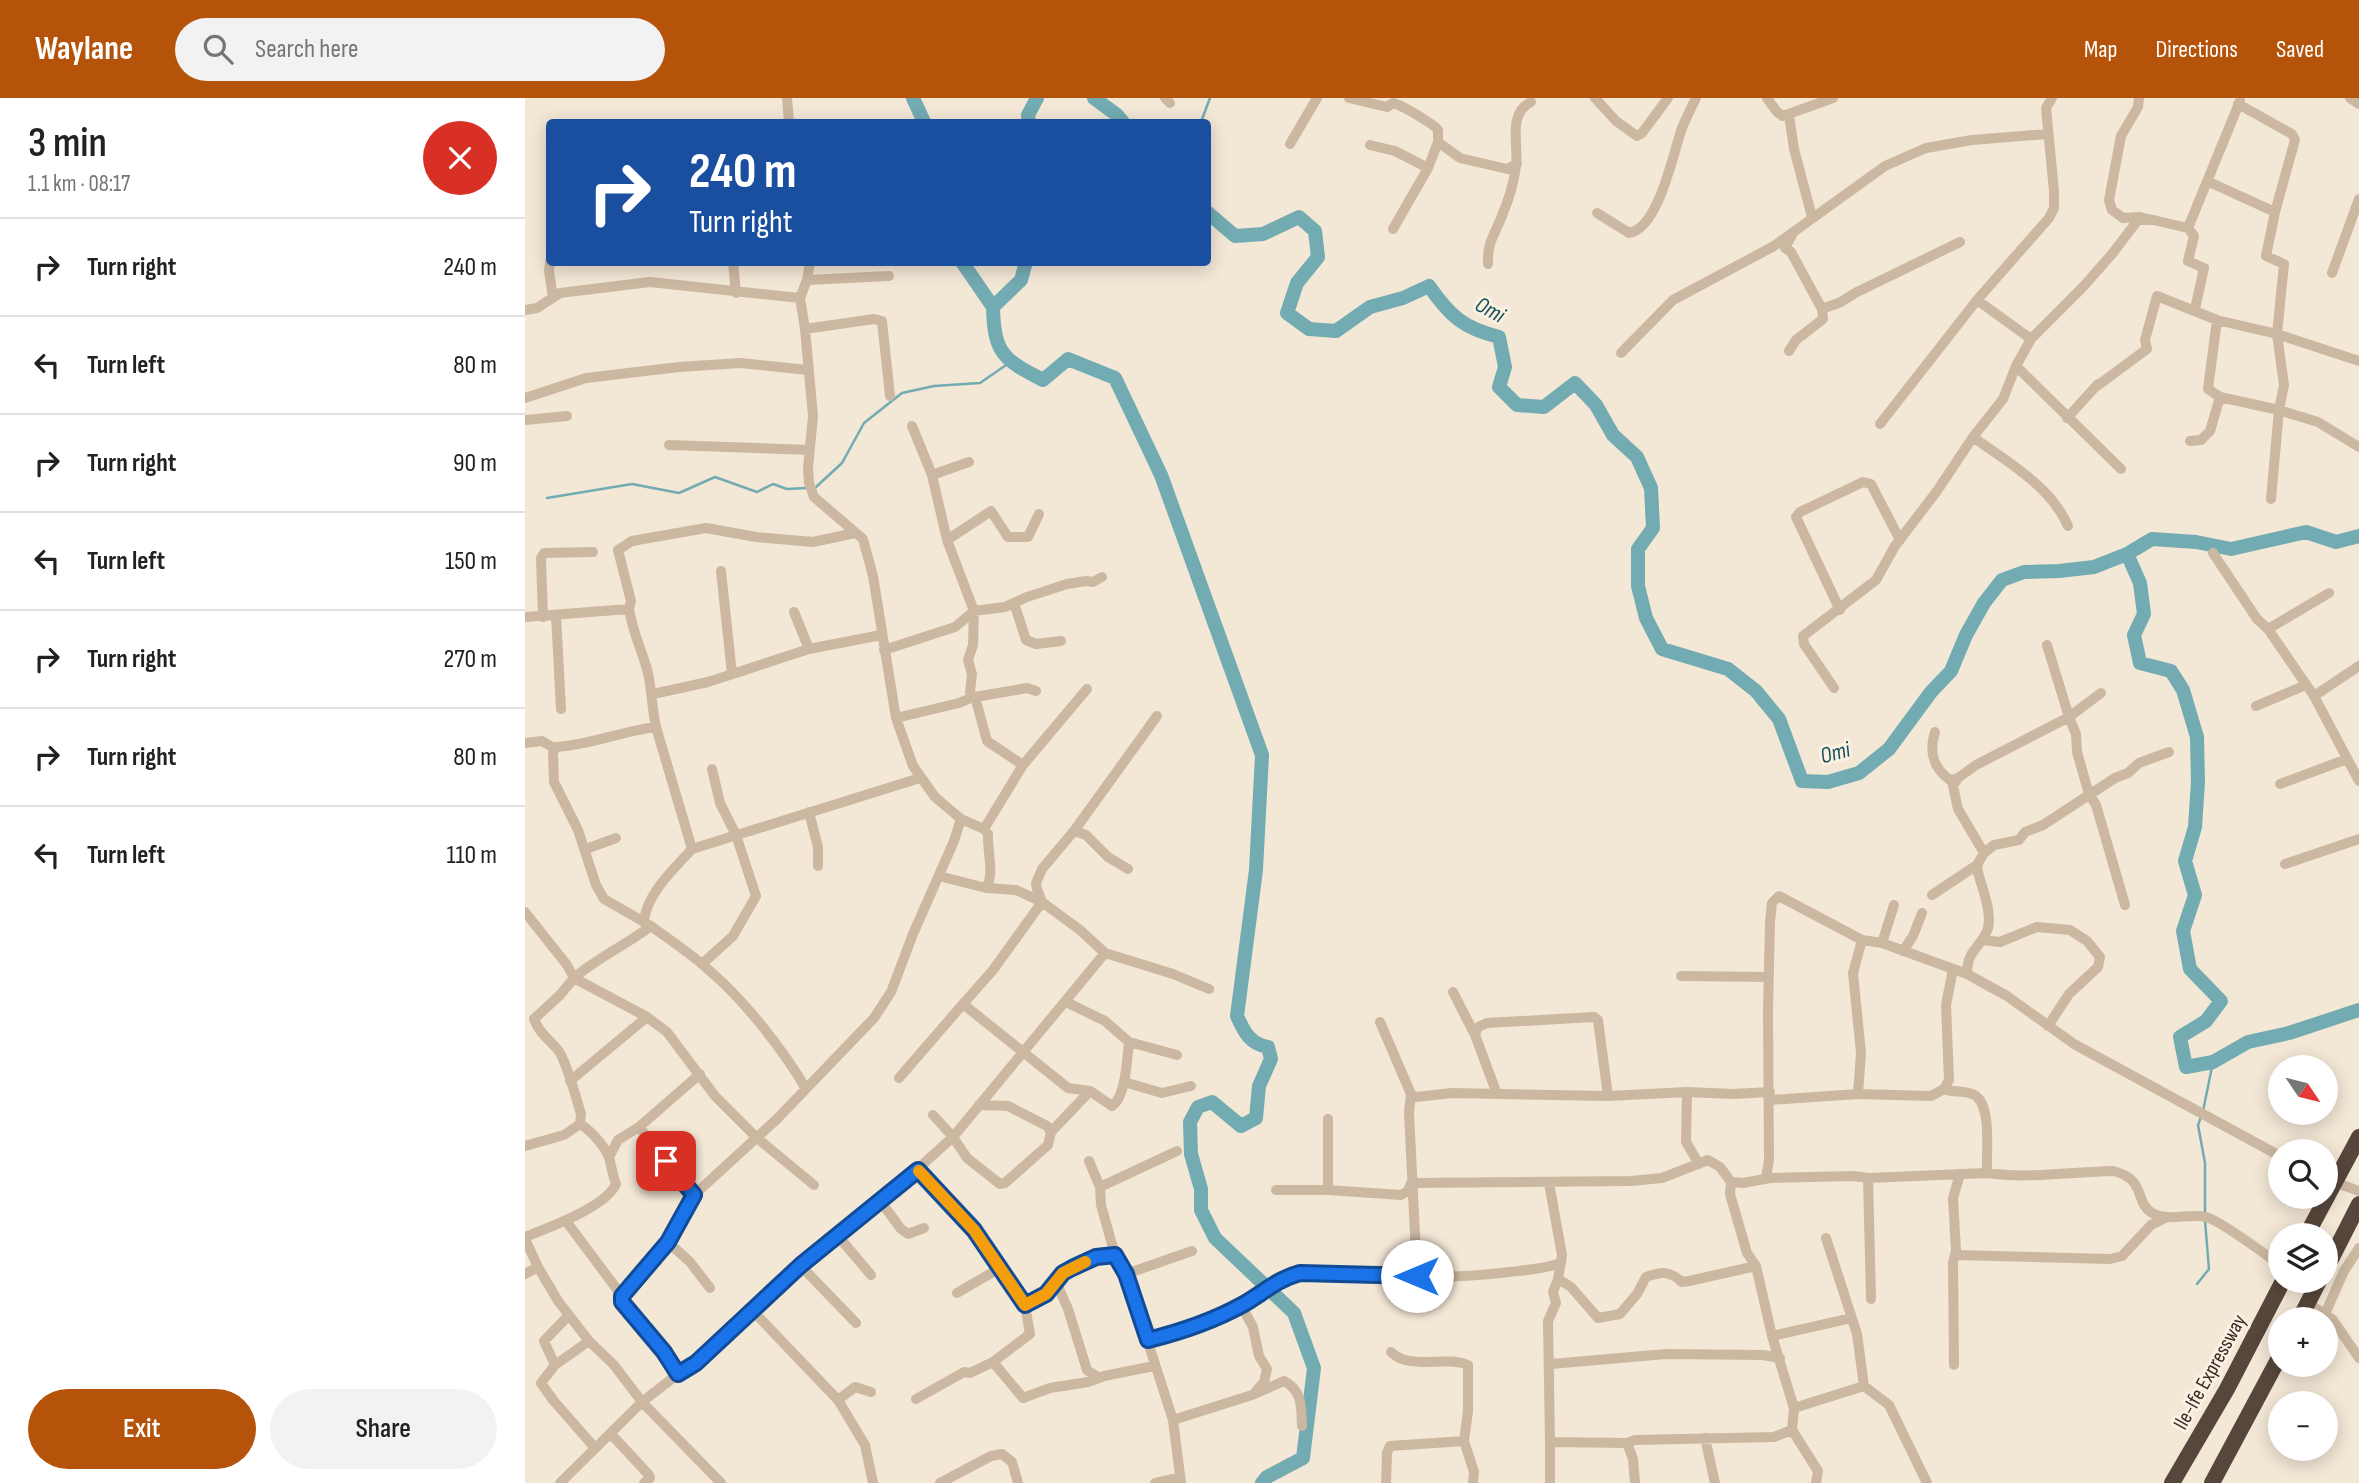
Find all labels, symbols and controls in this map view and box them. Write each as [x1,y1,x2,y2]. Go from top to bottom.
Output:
search box [175,18,665,81]
text: Waylane [35,29,133,69]
icon: search [199,30,237,68]
text: Search here [255,34,358,65]
text: Map [2084,35,2117,64]
text: Directions [2155,35,2238,64]
text: Saved [2276,35,2324,64]
text: 3 min [28,118,107,169]
button: close [423,121,497,195]
text: 240 m [689,143,797,202]
icon: right [574,147,665,238]
text: 1.1 km · 08:17 [28,170,130,198]
text: Turn right [689,203,793,242]
icon: right [28,248,66,286]
text: Turn right [87,252,176,283]
text: 240 m [443,252,497,283]
water label: Omi [1470,291,1511,330]
icon: left [28,346,66,384]
text: Turn left [87,350,165,381]
text: 80 m [453,350,497,381]
icon: right [28,444,66,482]
text: Turn right [87,448,176,479]
text: 90 m [453,448,497,479]
icon: left [28,542,66,580]
text: Turn left [87,546,165,577]
text: 150 m [445,546,497,577]
icon: right [28,640,66,678]
text: Turn right [87,644,176,675]
text: 270 m [444,644,497,675]
water label: Omi [1817,735,1854,770]
icon: right [28,738,66,776]
text: Turn right [87,742,176,773]
text: 80 m [453,742,497,773]
icon: left [28,836,66,874]
text: Turn left [87,840,165,871]
text: 110 m [446,840,497,871]
north arrow [2268,1055,2338,1125]
map controls [2268,1055,2338,1461]
pin [636,1131,696,1191]
button: search [2268,1139,2338,1209]
icon: arrive [647,1142,685,1180]
button: layers [2268,1223,2338,1293]
position arrow [1380,1239,1454,1313]
button: + [2268,1307,2338,1377]
street label: Ile-Ife Expressway [2168,1310,2252,1434]
button: Exit [28,1389,256,1469]
button: Share [270,1389,497,1469]
button: − [2268,1391,2338,1461]

